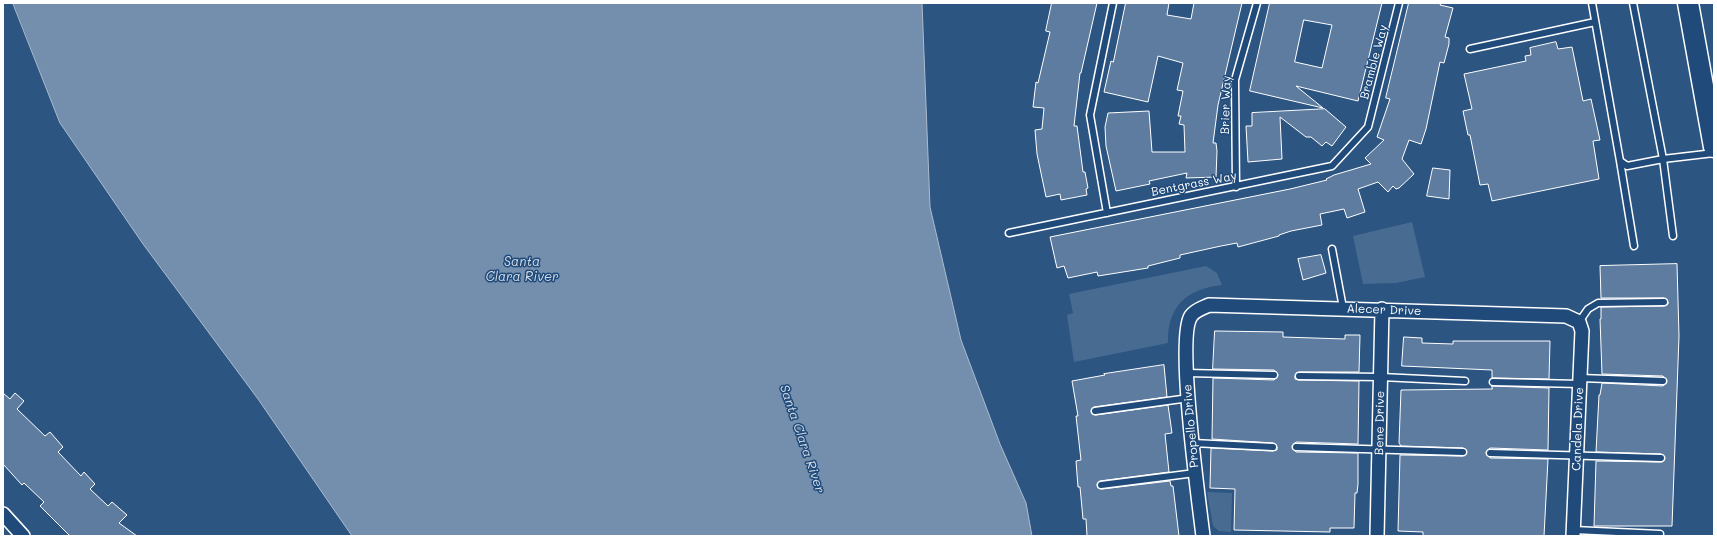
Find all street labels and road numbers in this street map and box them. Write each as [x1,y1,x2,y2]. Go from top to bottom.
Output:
street label: Bramble Way [1357,23,1391,101]
street label: Brier Way [1218,75,1234,135]
street label: Bentgrass Way [1150,169,1238,199]
street label: Alecer Drive [1346,301,1422,319]
street label: Propello Drive [1180,384,1202,468]
street label: Candela Drive [1569,387,1587,471]
street label: Bene Drive [1372,391,1388,455]

